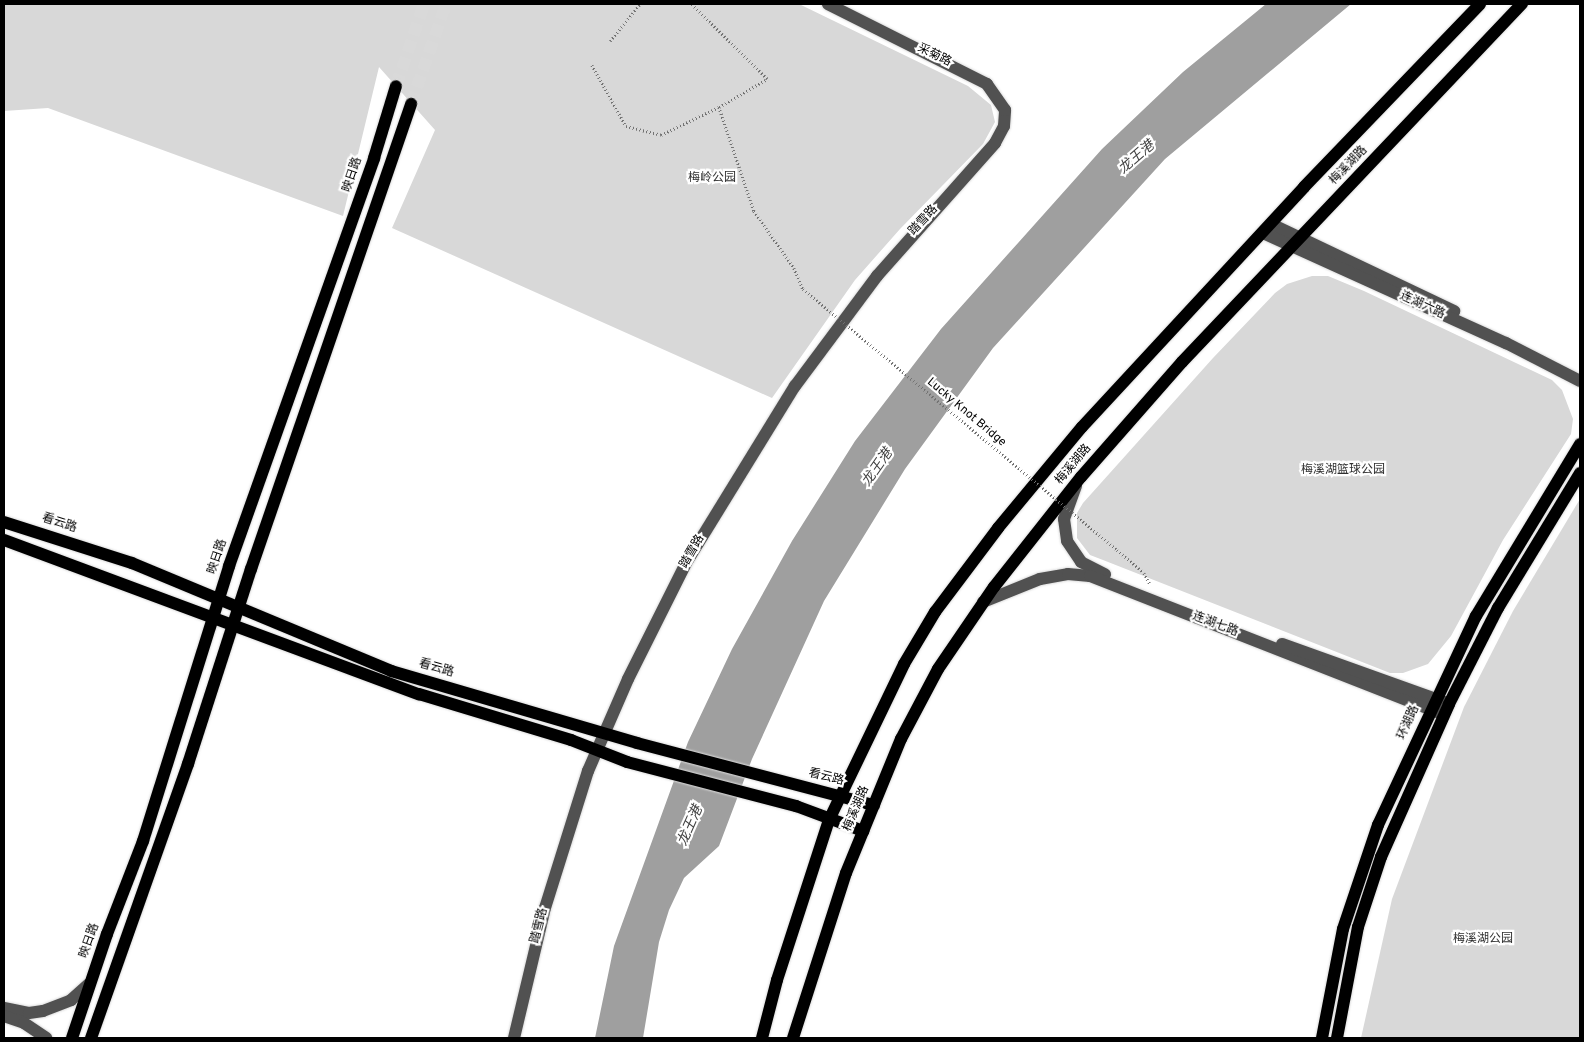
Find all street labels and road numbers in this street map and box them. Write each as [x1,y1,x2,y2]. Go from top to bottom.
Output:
street label: 采菊路 [915,42,953,70]
street label: 梅溪湖路 [1327,144,1371,188]
street label: 映日路 [340,156,366,194]
street label: 踏雪路 [906,203,942,239]
street label: 连湖六路 [1397,289,1447,323]
street label: Lucky Knot Bridge [923,376,1009,450]
street label: 梅溪湖路 [1053,442,1095,488]
street label: 看云路 [40,512,78,536]
street label: 踏雪路 [678,533,708,571]
street label: 映日路 [205,538,231,576]
street label: 连湖七路 [1190,610,1240,640]
street label: 看云路 [417,657,455,681]
street label: 环湖路 [1395,704,1423,742]
street label: 看云路 [807,767,845,789]
street label: 梅溪湖路 [841,784,873,834]
street label: 踏雪路 [529,907,551,945]
street label: 映日路 [77,922,103,960]

